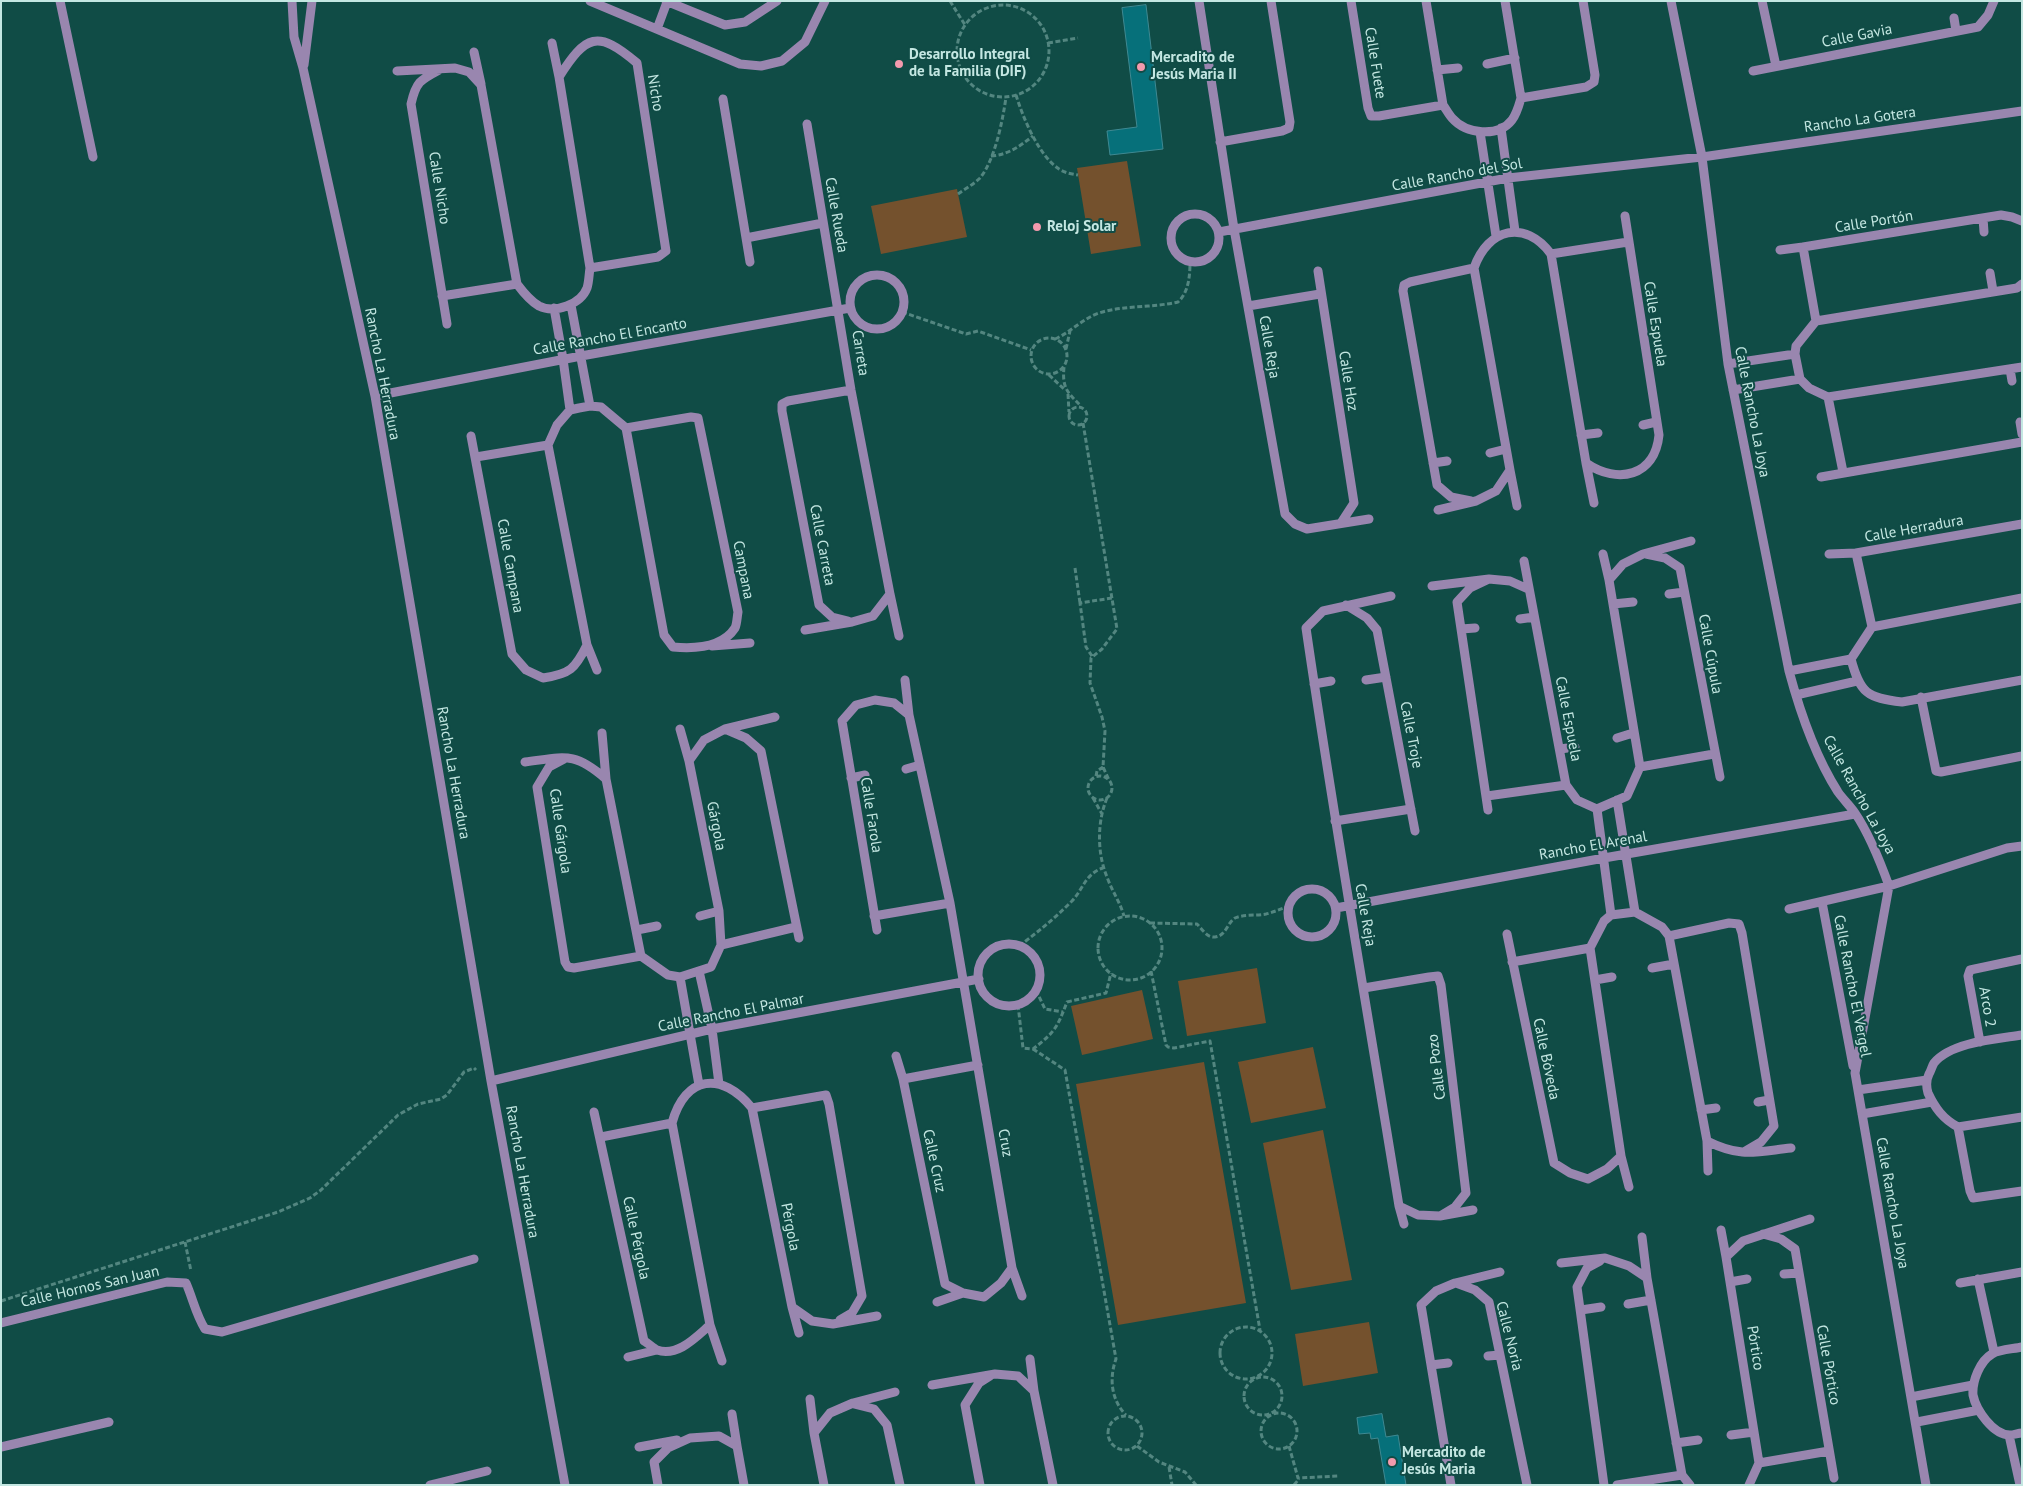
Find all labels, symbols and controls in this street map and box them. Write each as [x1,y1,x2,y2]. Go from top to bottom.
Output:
street label: Calle Gavia [1820,20,1894,52]
street label: Calle Fuete [1360,26,1390,100]
place label: Desarrollo Integral de la Familia (DIF) [909,46,1030,81]
place label: Mercadito de Jesús Maria II [1151,49,1237,84]
marker: Desarrollo Integral de la Familia (DIF) [893,58,905,70]
marker: Mercadito de Jesús Maria II [1135,61,1147,73]
street label: Nicho [643,73,667,113]
street label: Rancho La Gotera [1803,103,1917,137]
street label: Calle Nicho [424,150,454,226]
street label: Calle Rancho del Sol [1390,155,1524,195]
street label: Calle Rueda [821,176,851,254]
street label: Calle Portón [1834,207,1914,237]
place label: Reloj Solar [1047,218,1116,236]
marker: Reloj Solar [1031,221,1043,233]
street label: Calle Espuela [1639,280,1671,368]
street label: Rancho La Herradura [360,306,404,442]
street label: Calle Reja [1255,314,1283,380]
street label: Calle Rancho El Encanto [532,315,688,359]
street label: Carreta [848,329,872,377]
street label: Calle Rancho La Joya [1730,345,1774,479]
street label: Calle Hoz [1334,350,1362,412]
street label: Calle Carreta [805,503,839,587]
street label: Calle Herradura [1863,511,1965,547]
street label: Calle Campana [493,518,527,614]
street label: Campana [729,539,757,601]
street label: Calle Cúpula [1694,613,1726,695]
street label: Calle Espuela [1551,675,1585,763]
street label: Calle Troje [1396,700,1426,770]
street label: Rancho La Herradura [432,705,474,841]
street label: Calle Rancho La Joya [1819,732,1899,858]
street label: Calle Farola [856,776,886,854]
street label: Calle Gárgola [545,787,575,875]
street label: Gárgola [702,800,730,852]
street label: Rancho El Arenal [1538,828,1648,864]
street label: Calle Reja [1351,882,1379,948]
street label: Calle Rancho El Vergel [1829,913,1875,1059]
street label: Arco 2 [1975,985,1999,1029]
street label: Calle Rancho El Palmar [656,990,806,1036]
street label: Calle Bóveda [1529,1017,1563,1101]
street label: Calle Pozo [1424,1033,1450,1101]
street label: Rancho La Herradura [501,1104,543,1240]
street label: Calle Cruz [919,1128,949,1194]
street label: Cruz [994,1128,1016,1158]
street label: Calle Rancho La Joya [1872,1136,1912,1270]
street label: Calle Pérgola [618,1195,654,1281]
street label: Pérgola [777,1201,803,1253]
street label: Calle Hornos San Juan [19,1262,161,1312]
street label: Calle Noria [1492,1299,1526,1373]
street label: Calle Pórtico [1812,1323,1844,1407]
street label: Pórtico [1743,1324,1767,1372]
place label: Mercadito de Jesús Maria [1402,1444,1486,1479]
marker: Mercadito de Jesús Maria [1386,1456,1398,1468]

